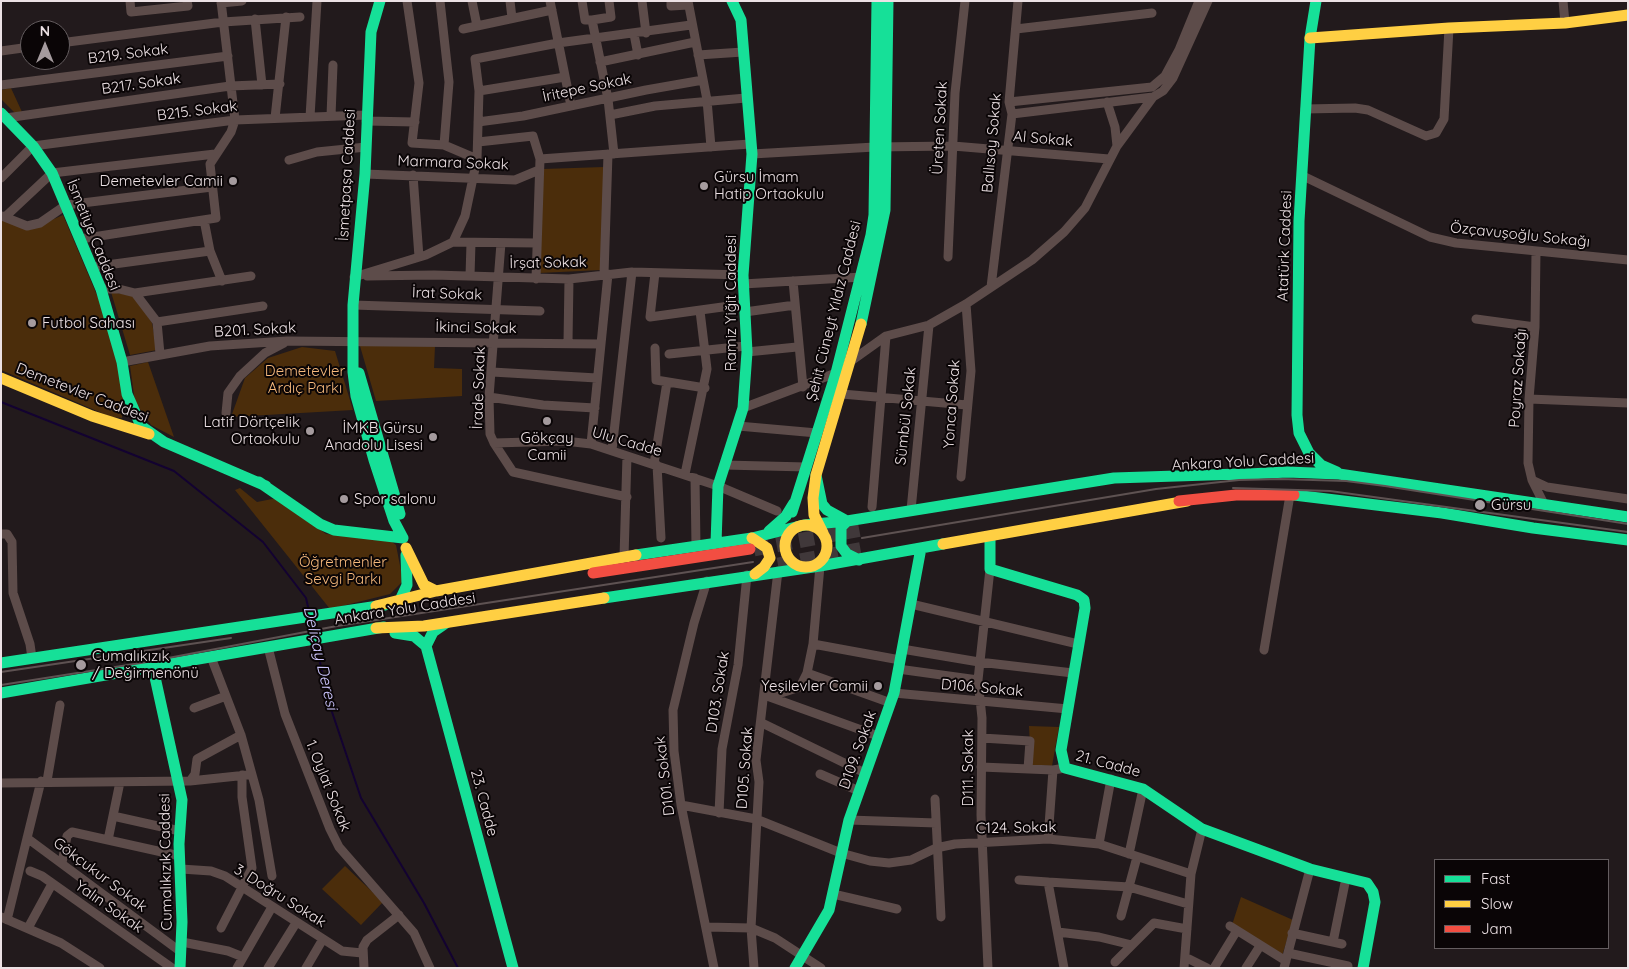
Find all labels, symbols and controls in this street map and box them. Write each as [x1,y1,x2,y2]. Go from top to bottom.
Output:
north arrow [20,20,70,70]
text: N [40,22,50,40]
street label: B219. Sokak [87,40,169,68]
street label: B217. Sokak [100,70,182,98]
street label: İritepe Sokak [541,70,633,106]
street label: Üreten Sokak [929,81,951,175]
street label: Ballısoy Sokak [979,92,1005,194]
street label: B215. Sokak [156,97,238,125]
street label: İsmetpaşa Caddesi [335,109,359,241]
street label: Al Sokak [1012,127,1074,151]
street label: Marmara Sokak [397,152,509,174]
place label: Gürsu İmam Hatip Ortaokulu [714,168,824,203]
place label: Demetevler Camii [99,172,223,190]
marker: Demetevler Camii [227,175,239,187]
street label: İsmetiye Caddesi [63,177,123,293]
marker: Gürsu İmam Hatip Ortaokulu [698,180,710,192]
street label: Atatürk Caddesi [1274,190,1296,302]
street label: Şehit Cüneyt Yıldız Caddesi [803,219,865,403]
street label: Özçavuşoğlu Sokağı [1449,219,1591,251]
street label: Ramiz Yiğit Caddesi [722,235,740,371]
street label: İrşat Sokak [509,253,587,273]
street label: İrat Sokak [412,284,482,304]
place label: Futbol Sahası [42,314,135,332]
marker: Futbol Sahası [26,317,38,329]
street label: İkinci Sokak [435,318,517,338]
street label: B201. Sokak [214,319,296,341]
street label: Poyraz Sokağı [1506,328,1530,428]
street label: İrade Sokak [469,346,489,430]
street label: Demetevler Caddesi [13,359,151,427]
street label: Yonca Sokak [940,359,964,449]
park label: Demetevler Ardıç Parkı [265,362,345,397]
street label: Sümbül Sokak [892,366,920,466]
place label: Latif Dörtçelik Ortaokulu [204,413,300,448]
marker: Gökçay Camii [541,415,553,427]
place label: İMKB Gürsu Anadolu Lisesi [324,419,423,454]
street label: Ulu Cadde [590,423,664,461]
marker: Latif Dörtçelik Ortaokulu [304,425,316,437]
place label: Gökçay Camii [521,429,573,464]
marker: İMKB Gürsu Anadolu Lisesi [427,431,439,443]
street label: Ankara Yolu Caddesi [1171,449,1315,475]
place label: Spor salonu [354,490,436,508]
marker: Spor salonu [338,493,350,505]
place label: Gürsu [1491,496,1531,514]
marker: Gürsu [1473,498,1487,512]
park label: Öğretmenler Sevgi Parkı [299,553,387,588]
street label: Ankara Yolu Caddesi [333,589,477,629]
water label: Deliçay Deresi [299,604,341,712]
place label: Cumalıkızık / Değirmenönü [92,647,199,682]
street label: D103. Sokak [703,650,733,734]
marker: Cumalıkızık / Değirmenönü [74,658,88,672]
street label: D106. Sokak [940,675,1024,701]
place label: Yeşilevler Camii [761,677,868,695]
marker: Yeşilevler Camii [872,680,884,692]
street label: D109. Sokak [835,708,881,792]
street label: D105. Sokak [733,726,757,810]
street label: D111. Sokak [959,730,977,806]
street label: D101. Sokak [651,735,679,817]
street label: 1. Oylat Sokak [302,738,354,834]
street label: 21. Cadde [1074,747,1142,781]
street label: 23. Cadde [466,768,502,838]
street label: Cumalıkızık Caddesi [156,793,176,931]
street label: C124. Sokak [975,818,1057,838]
street label: Gökçukur Sokak [50,834,150,916]
legend [1434,859,1609,949]
street label: 3. Doğru Sokak [231,861,329,931]
text: Fast [1481,869,1510,888]
street label: Yalın Sokak [71,877,147,937]
text: Slow [1481,894,1513,913]
text: Jam [1481,919,1512,938]

